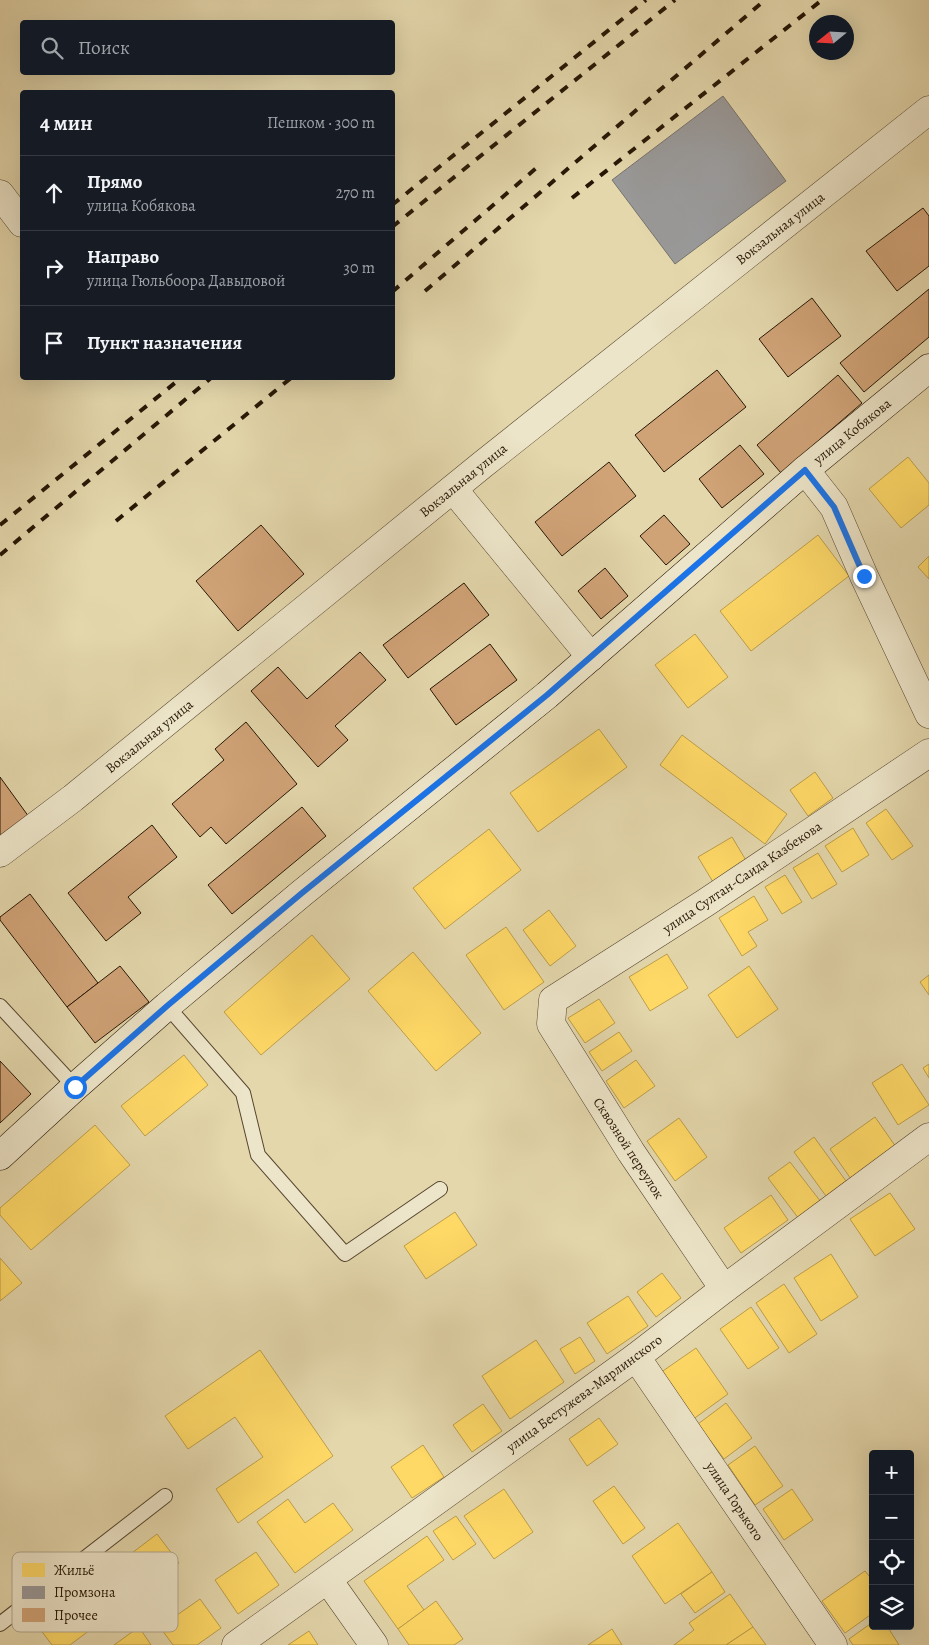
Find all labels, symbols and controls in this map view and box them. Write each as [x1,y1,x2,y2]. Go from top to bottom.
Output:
north arrow [809,15,854,60]
search box [20,20,395,75]
icon: search [38,34,66,62]
text: Поиск [78,35,130,61]
text: 4 мин [40,109,93,137]
text: Пешком · 300 m [267,112,375,134]
text: Прямо [87,169,142,195]
icon: ahead [40,179,68,207]
text: 270 m [336,182,375,204]
street label: Вокзальная улица [732,187,829,269]
text: улица Кобякова [87,195,196,217]
text: Направо [87,244,159,270]
icon: right [40,254,68,282]
text: 30 m [343,257,375,279]
text: улица Гюльбоора Давыдовой [87,270,285,292]
icon: arrive [40,329,68,357]
text: Пункт назначения [87,330,242,356]
street label: улица Кобякова [809,394,896,469]
street label: Вокзальная улица [415,439,512,522]
route end [853,565,876,588]
street label: Вокзальная улица [101,695,198,778]
street label: улица Султан-Саида Казбекова [658,817,826,938]
route start [64,1076,87,1099]
street label: Сквозной переулок [589,1094,669,1203]
street label: улица Бестужева-Марлинского [502,1330,666,1457]
map controls [869,1450,914,1630]
button: + [869,1450,914,1495]
street label: улица Горького [700,1457,768,1545]
button: − [869,1495,914,1540]
button: locate [869,1540,914,1585]
legend [12,1552,178,1632]
text: Жильё [54,1561,94,1580]
text: Промзона [54,1583,116,1602]
button: layers [869,1585,914,1630]
text: Прочее [54,1606,98,1625]

